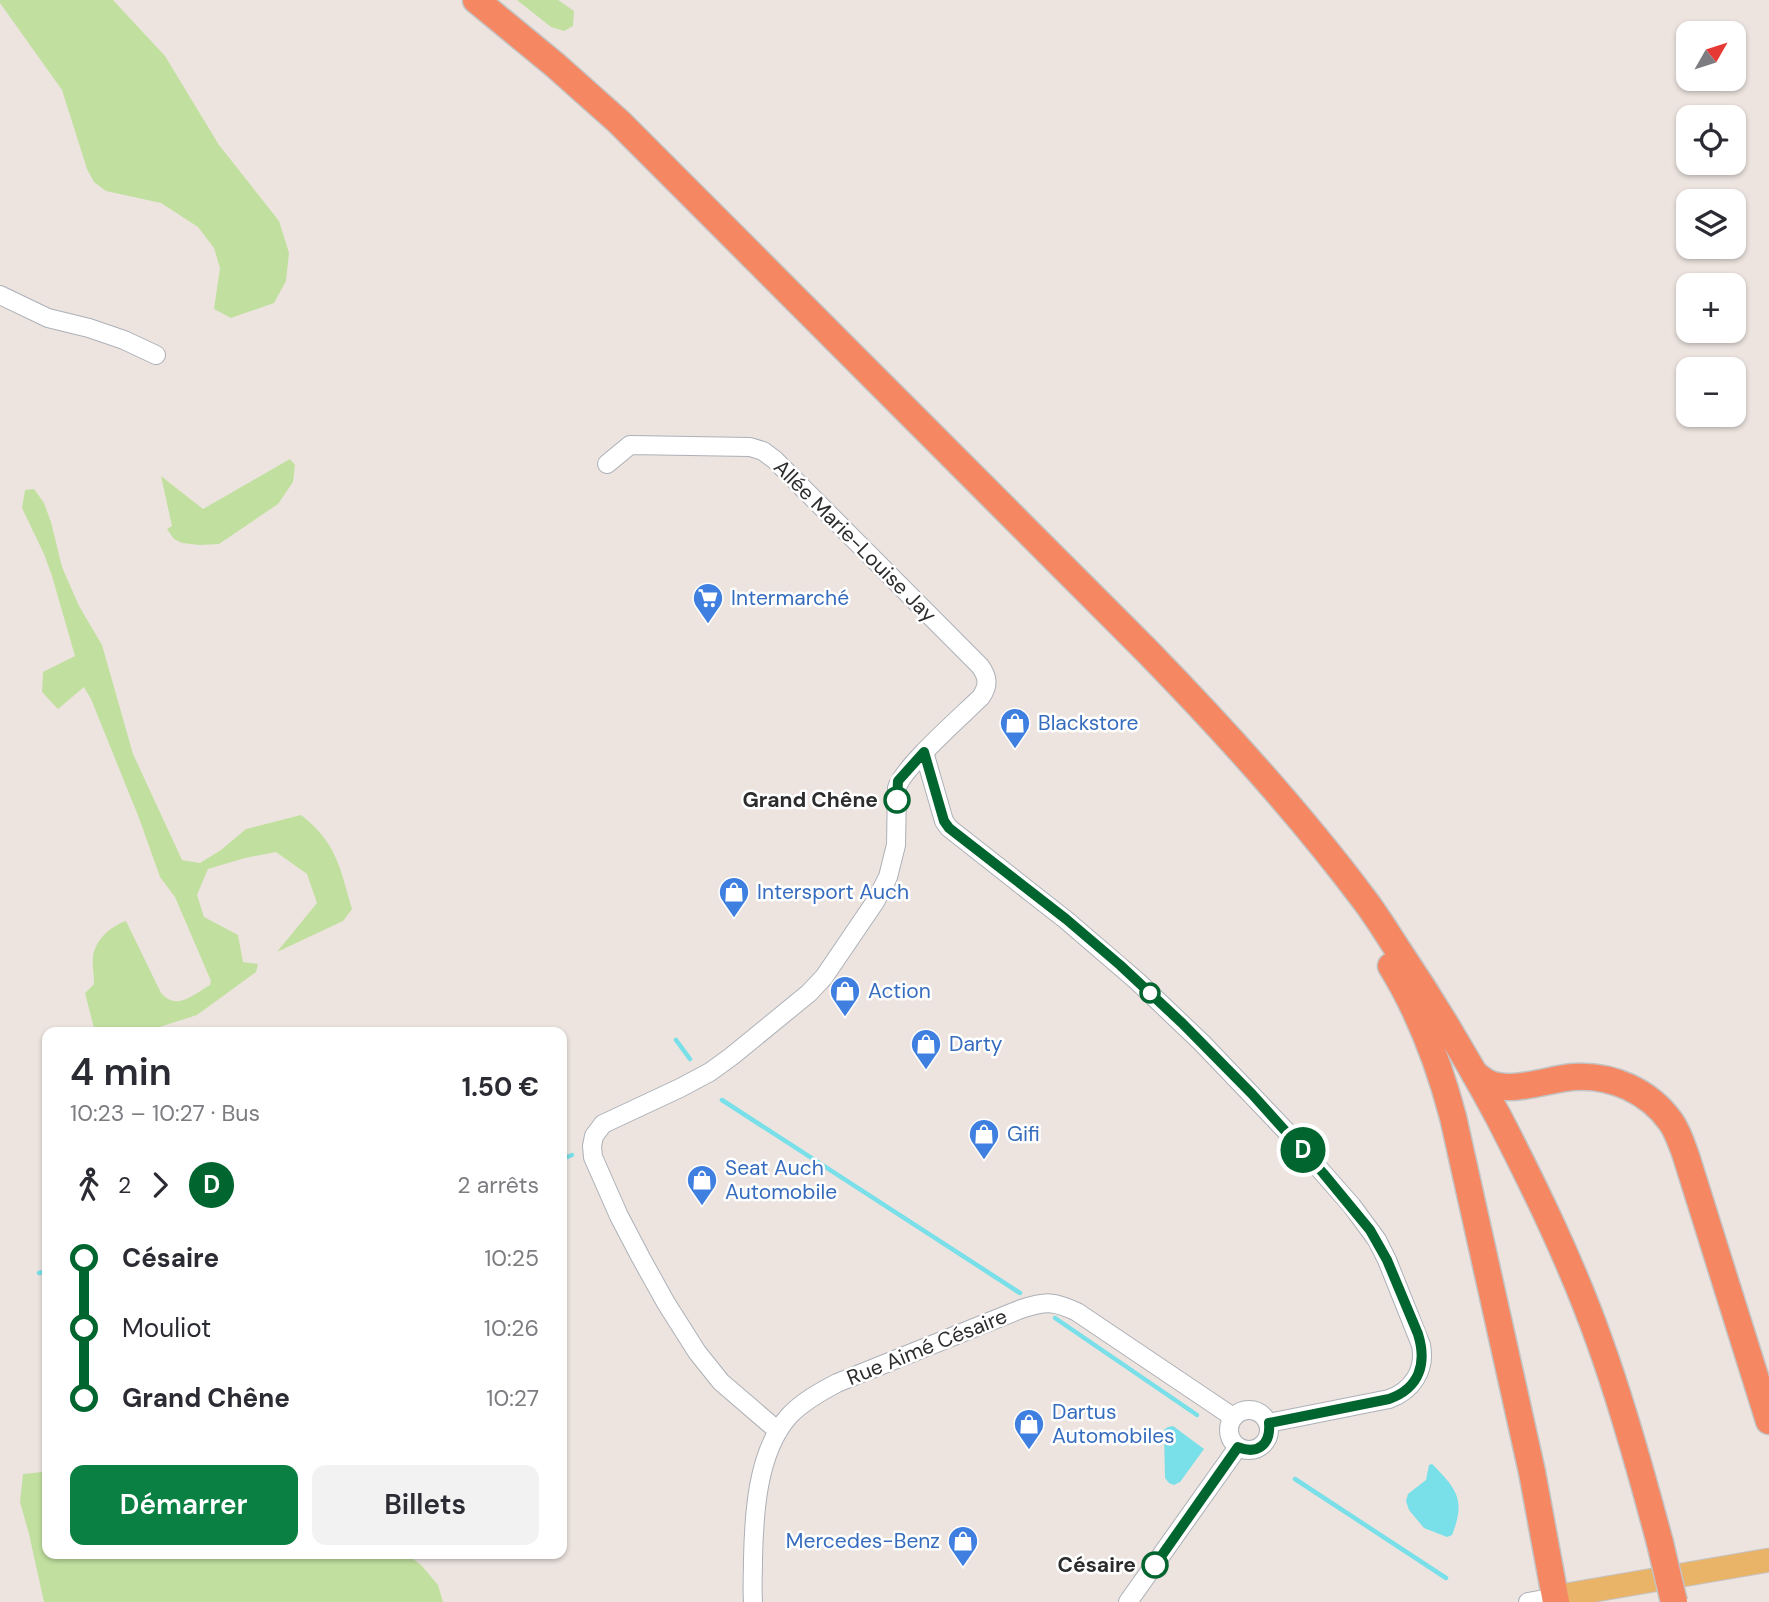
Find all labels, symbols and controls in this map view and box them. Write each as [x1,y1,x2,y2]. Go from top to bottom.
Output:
north arrow [1676,21,1746,91]
map controls [1676,21,1746,427]
button: locate [1676,105,1746,175]
button: layers [1676,189,1746,259]
button: + [1676,273,1746,343]
button: − [1676,357,1746,427]
street label: Allée Marie-Louise Jay [768,454,943,629]
supermarket icon: Intermarché [691,581,725,625]
place label: Intermarché [731,584,849,612]
shop icon: Blackstore [998,706,1032,750]
place label: Blackstore [1038,709,1139,737]
place label: Grand Chêne [742,786,878,814]
marker: Grand Chêne [884,787,910,813]
shop icon: Intersport Auch [717,875,751,919]
place label: Intersport Auch [757,878,909,906]
shop icon: Action [828,974,862,1018]
place label: Action [868,977,931,1005]
unlabelled marker [1140,983,1160,1003]
shop icon: Darty [909,1027,943,1071]
place label: Darty [949,1030,1003,1058]
text: 4 min [70,1047,172,1097]
text: 1.50 € [462,1070,539,1104]
text: 10:23 – 10:27 · Bus [70,1098,260,1128]
shop icon: Gifi [967,1117,1001,1161]
place label: Gifi [1007,1120,1040,1148]
line badge: D [1280,1127,1326,1173]
text: D [1295,1134,1311,1165]
place label: Seat Auch Automobile [725,1154,837,1206]
shop icon: Seat Auch Automobile [685,1163,719,1207]
icon: walk [70,1166,108,1204]
icon: forward [141,1166,179,1204]
text: D [203,1169,220,1200]
text: 2 [118,1170,131,1200]
text: 2 arrêts [457,1170,539,1200]
text: Césaire [122,1241,219,1275]
text: 10:25 [484,1243,539,1273]
street label: Rue Aimé Césaire [843,1302,1011,1392]
text: Mouliot [122,1311,211,1345]
text: 10:26 [484,1313,539,1343]
text: Grand Chêne [122,1381,290,1415]
text: 10:27 [486,1383,539,1413]
place label: Dartus Automobiles [1052,1398,1175,1450]
shop icon: Dartus Automobiles [1012,1407,1046,1451]
button: Démarrer [70,1465,298,1545]
button: Billets [312,1465,539,1545]
shop icon: Mercedes-Benz [946,1524,980,1568]
place label: Mercedes-Benz [786,1527,940,1555]
place label: Césaire [1058,1551,1136,1579]
marker: Césaire [1142,1552,1168,1578]

